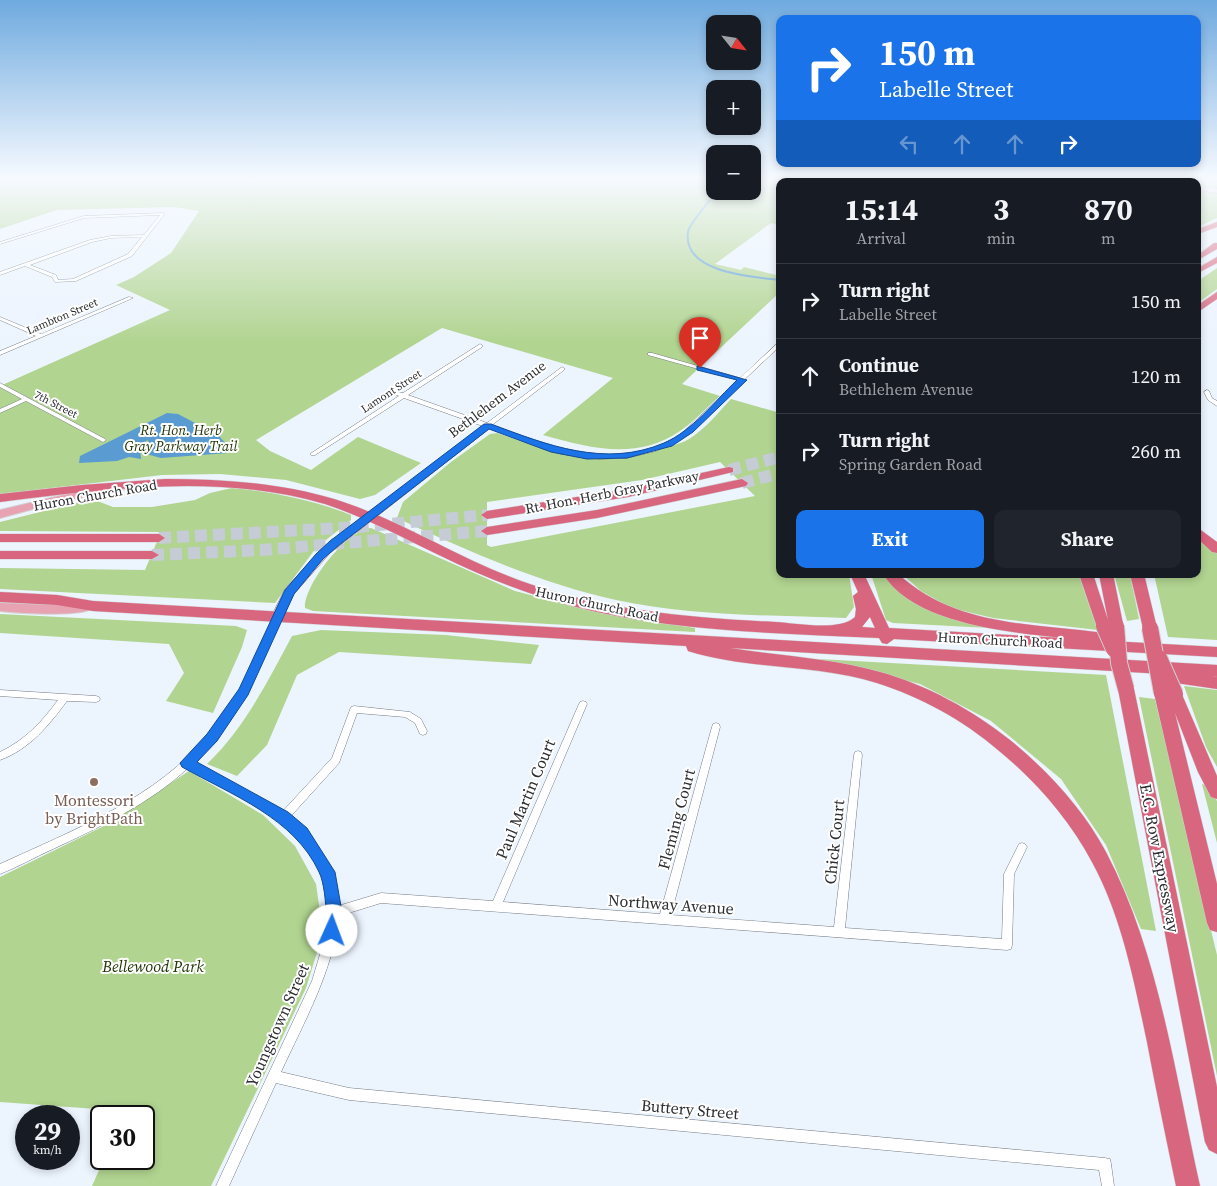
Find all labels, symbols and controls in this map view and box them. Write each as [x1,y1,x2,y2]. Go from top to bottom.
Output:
north arrow [706,15,761,70]
map controls [706,15,761,200]
text: 150 m [879,29,975,77]
icon: right [796,35,861,100]
text: Labelle Street [879,74,1013,104]
button: + [706,80,761,135]
icon: left [895,130,923,158]
icon: ahead [948,130,976,158]
icon: ahead [1001,130,1029,158]
icon: right [1054,130,1082,158]
button: − [706,145,761,200]
text: 15:14 [844,189,918,230]
text: 3 [993,189,1009,230]
text: 870 [1084,189,1133,230]
text: Arrival [857,227,906,249]
text: min [987,227,1016,249]
text: m [1101,227,1115,249]
text: Turn right [839,277,930,303]
icon: right [796,287,824,315]
text: 150 m [1131,288,1181,314]
street label: Lambton Street [25,295,100,338]
text: Labelle Street [839,303,937,325]
pin [679,317,721,368]
icon: arrive [686,324,714,352]
text: Continue [839,352,919,378]
street label: Bethlehem Avenue [444,356,550,442]
icon: ahead [796,362,824,390]
text: 120 m [1131,363,1181,389]
street label: Lamont Street [358,366,425,417]
text: Bethlehem Avenue [839,378,973,400]
street label: 7th Street [32,387,80,422]
park label: Rt. Hon. Herb Gray Parkway Trail [125,420,238,456]
text: Turn right [839,427,930,453]
icon: right [796,437,824,465]
text: 260 m [1131,438,1181,464]
text: Spring Garden Road [839,453,982,475]
street label: Rt. Hon. Herb Gray Parkway [523,465,701,519]
street label: Huron Church Road [32,474,158,516]
button: Exit [796,510,984,568]
button: Share [994,510,1181,568]
street label: Huron Church Road [534,581,660,627]
street label: Huron Church Road [937,627,1063,653]
street label: Paul Martin Court [490,735,561,862]
street label: Fleming Court [652,765,700,872]
marker: Montessori by BrightPath [88,776,100,788]
street label: E.C. Row Expressway [1135,782,1185,935]
place label: Montessori by BrightPath [45,789,143,829]
street label: Chick Court [819,798,849,885]
street label: Northway Avenue [607,889,735,919]
position arrow [305,904,357,956]
park label: Bellewood Park [101,955,204,977]
street label: Youngstown Street [240,959,314,1090]
street label: Buttery Street [640,1094,741,1124]
speed limit sign: 30 [90,1105,155,1170]
text: 29 [34,1114,61,1148]
text: km/h [33,1142,62,1158]

